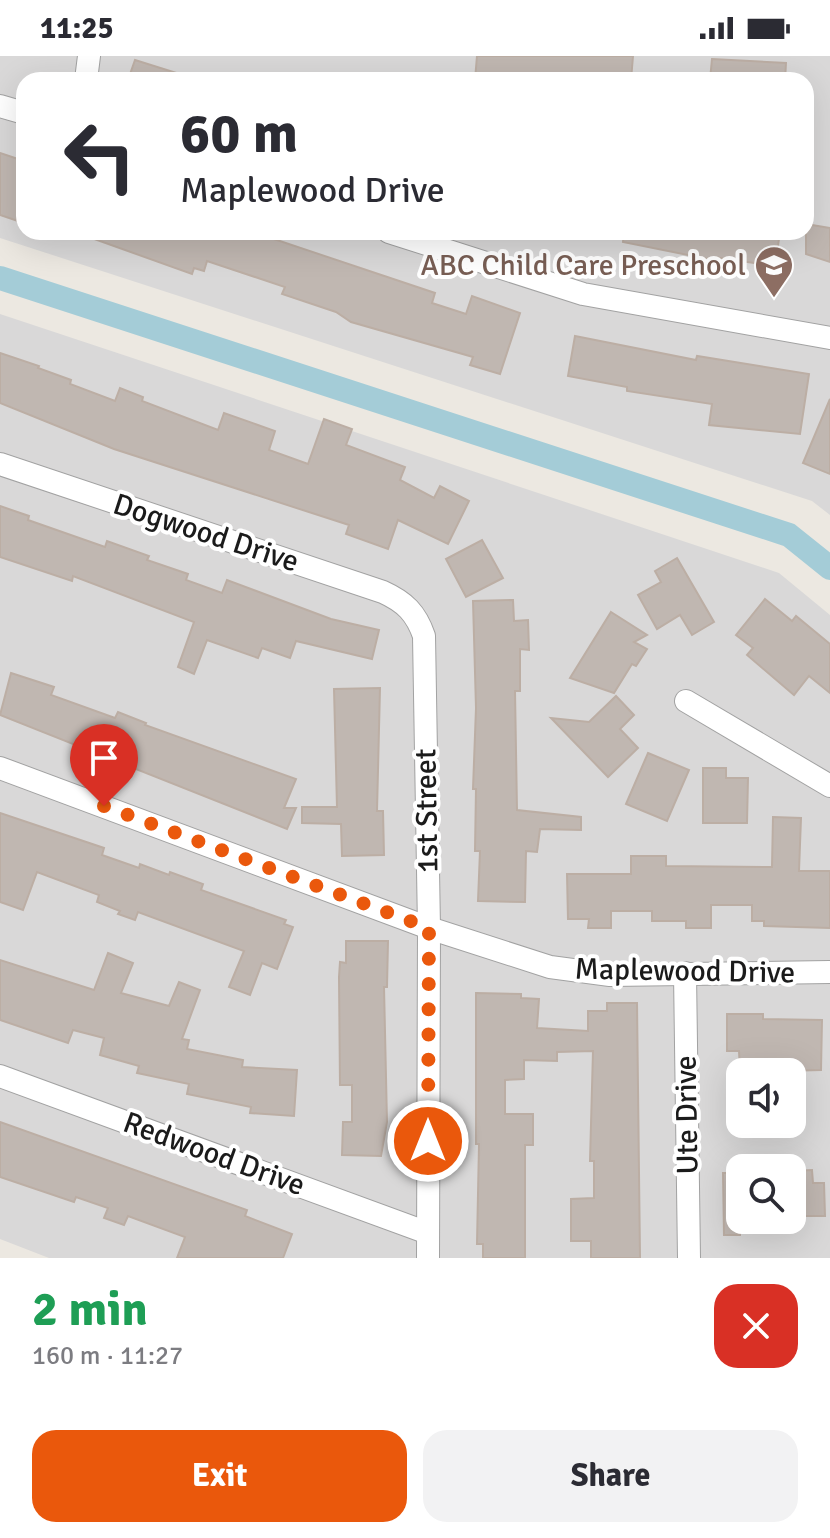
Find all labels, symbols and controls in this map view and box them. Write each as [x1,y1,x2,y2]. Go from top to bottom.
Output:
text: 11:25 [40,10,114,47]
text: 60 m [180,99,298,168]
icon: left [48,104,152,208]
text: Maplewood Drive [180,168,445,213]
school or university icon: ABC Child Care Preschool [753,244,795,299]
place label: ABC Child Care Preschool [420,247,746,284]
street label: Dogwood Drive [109,486,303,580]
pin [70,724,138,806]
icon: arrive [82,736,126,780]
street label: 1st Street [407,748,447,874]
street label: Maplewood Drive [574,951,796,991]
street label: Ute Drive [667,1055,707,1175]
map controls [726,1058,806,1234]
button: sound [726,1058,806,1138]
position arrow [386,1099,470,1183]
street label: Redwood Drive [118,1104,310,1204]
button: search [726,1154,806,1234]
text: 2 min [32,1280,148,1339]
button: close [714,1284,798,1368]
text: 160 m · 11:27 [32,1340,183,1372]
button: Exit [32,1430,407,1522]
button: Share [423,1430,798,1522]

